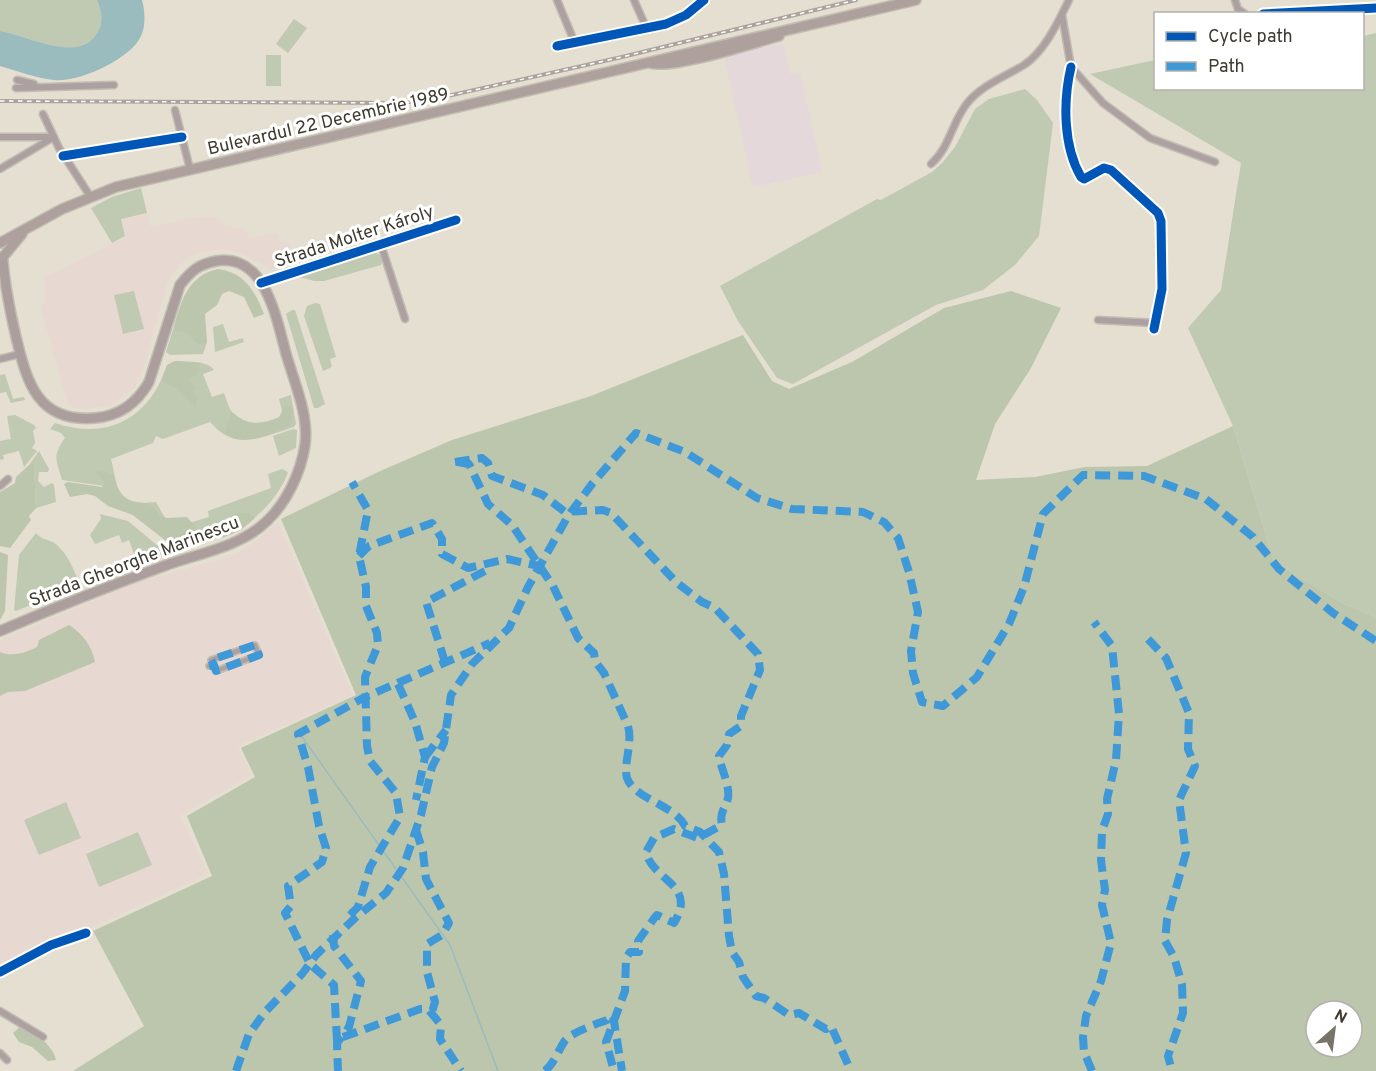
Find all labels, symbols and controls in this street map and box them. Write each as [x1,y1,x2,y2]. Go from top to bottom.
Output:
legend [1154,12,1364,90]
text: Cycle path [1208,26,1293,49]
text: Path [1208,56,1245,79]
street label: Bulevardul 22 Decembrie 1989 [205,83,451,161]
street label: Strada Molter Károly [272,201,437,274]
street label: Strada Gheorghe Marinescu [26,512,243,613]
north arrow [1304,999,1364,1059]
text: N [1330,1006,1350,1029]

